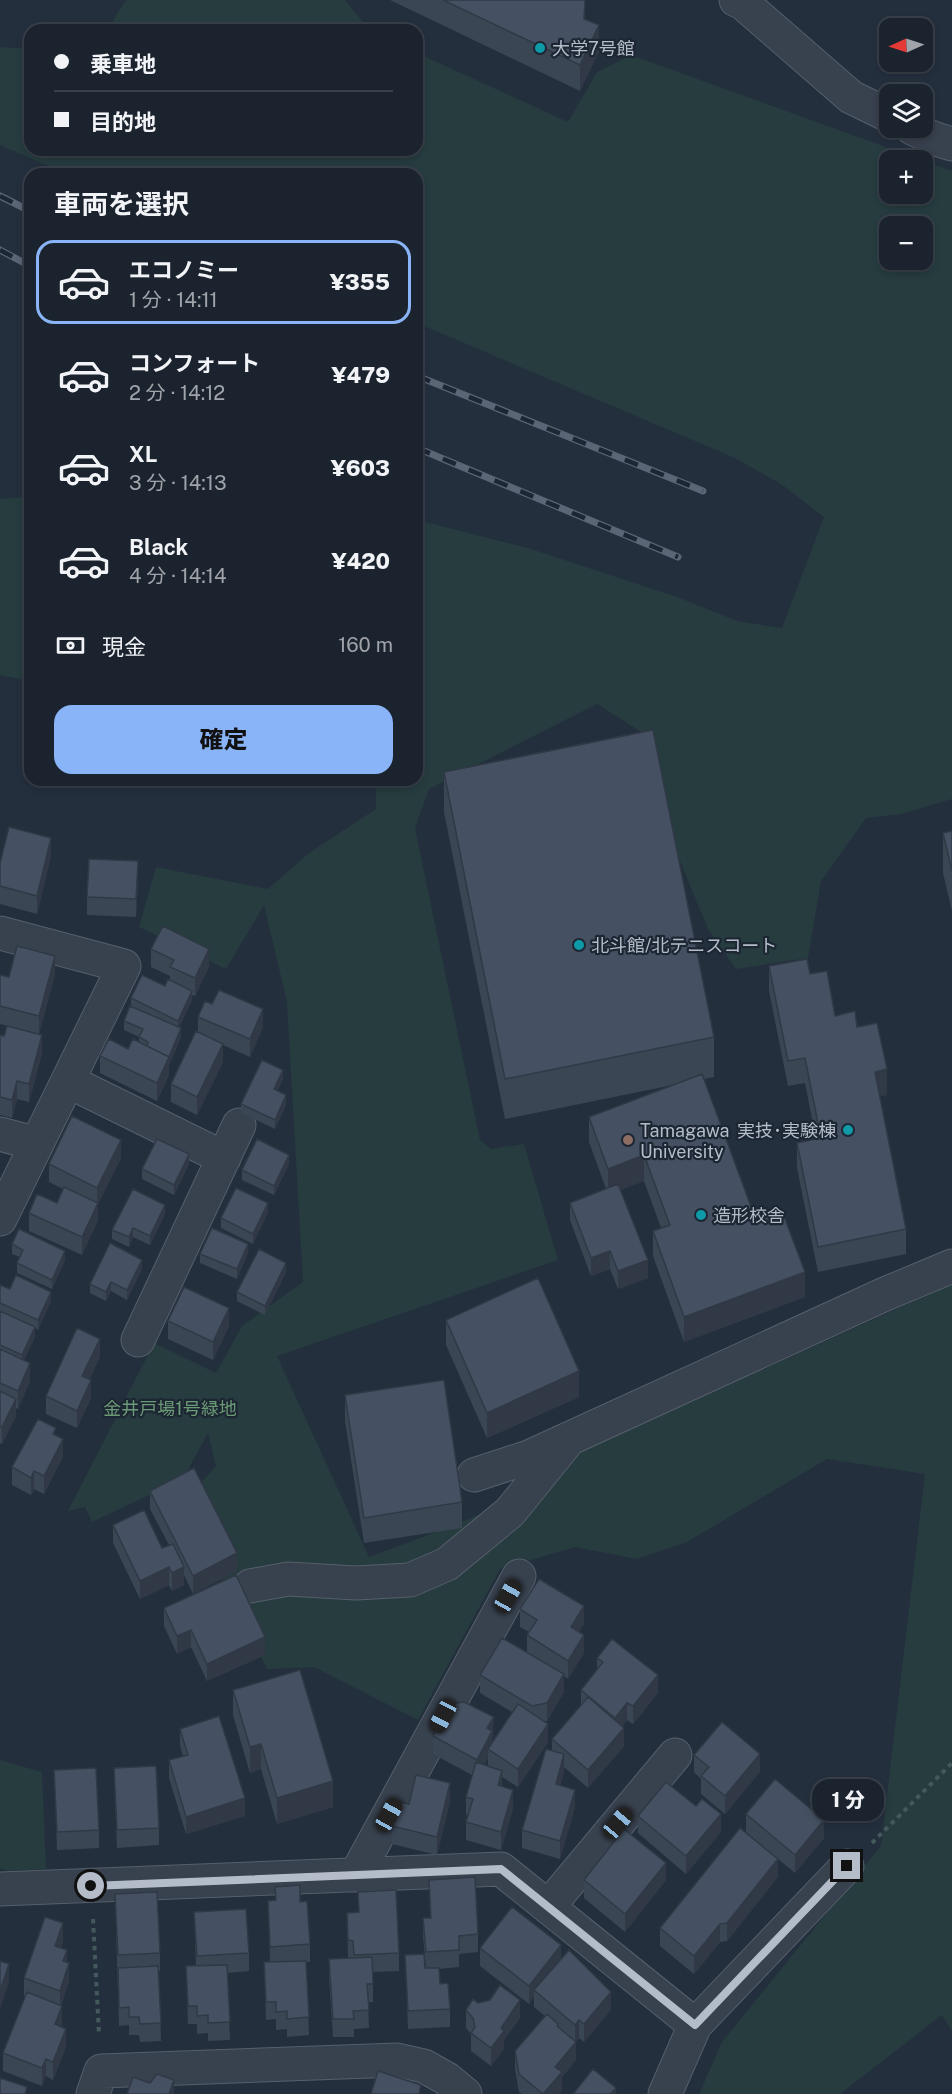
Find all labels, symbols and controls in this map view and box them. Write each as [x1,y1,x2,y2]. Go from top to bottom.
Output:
north arrow [879,18,933,72]
map controls [879,18,933,270]
place label: 大学7号館 [552,38,635,59]
marker: 大学7号館 [533,41,547,55]
text: 乗車地 [90,51,156,77]
button: layers [879,84,933,138]
text: 目的地 [90,109,156,135]
button: + [879,150,933,204]
text: 車両を選択 [54,188,189,220]
button: − [879,216,933,270]
icon: car [57,255,111,309]
text: エコノミー [129,257,239,283]
text: ¥355 [330,269,390,295]
text: 1 分 · 14:11 [129,288,218,312]
icon: car [57,348,111,402]
text: コンフォート [129,350,260,376]
text: ¥479 [332,362,390,388]
text: 2 分 · 14:12 [129,381,225,405]
icon: car [57,441,111,495]
text: XL [129,441,157,467]
text: ¥603 [331,455,390,481]
text: 3 分 · 14:13 [129,471,227,495]
icon: car [57,534,111,588]
text: Black [129,534,188,560]
text: ¥420 [331,548,390,574]
text: 4 分 · 14:14 [129,564,227,588]
icon: cash [54,629,87,662]
text: 160 m [338,633,393,657]
text: 現金 [102,634,146,660]
button: 確定 [54,705,393,774]
place label: 北斗館/北テニスコート [591,935,777,956]
marker: 北斗館/北テニスコート [572,938,586,952]
place label: Tamagawa University [640,1120,729,1162]
place label: 実技･実験棟 [737,1120,836,1141]
marker: 実技･実験棟 [841,1123,855,1137]
marker: Tamagawa University [621,1133,635,1147]
place label: 造形校舎 [713,1205,785,1226]
marker: 造形校舎 [694,1208,708,1222]
park label: 金井戸場1号緑地 [103,1398,237,1419]
car [491,1576,525,1616]
car [427,1696,459,1736]
callout: 1 分 [811,1779,883,1821]
text: 1 分 [831,1788,865,1812]
car [372,1795,406,1835]
car [600,1803,636,1843]
route end [833,1852,860,1879]
route start [77,1872,104,1899]

